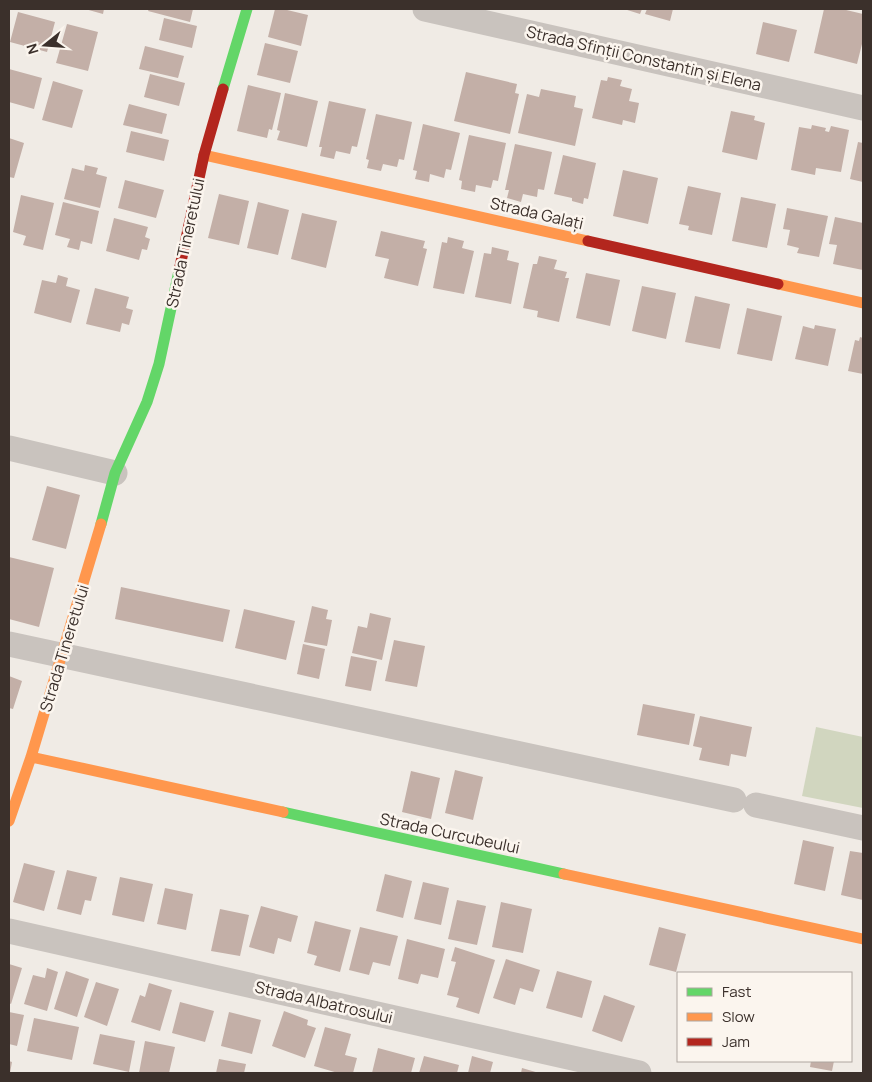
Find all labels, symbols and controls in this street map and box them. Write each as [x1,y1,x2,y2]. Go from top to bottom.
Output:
north arrow [20,20,70,70]
street label: Strada Sfinții Constantin și Elena [524,20,764,96]
text: N [22,41,43,57]
street label: Strada Tineretului [161,176,209,310]
street label: Strada Galați [488,192,586,234]
street label: Strada Tineretului [34,582,94,714]
street label: Strada Curcubeului [378,807,522,859]
legend [677,972,852,1062]
street label: Strada Albatrosului [253,975,395,1029]
text: Fast [722,981,751,1002]
text: Slow [722,1006,755,1027]
text: Jam [722,1031,750,1052]

